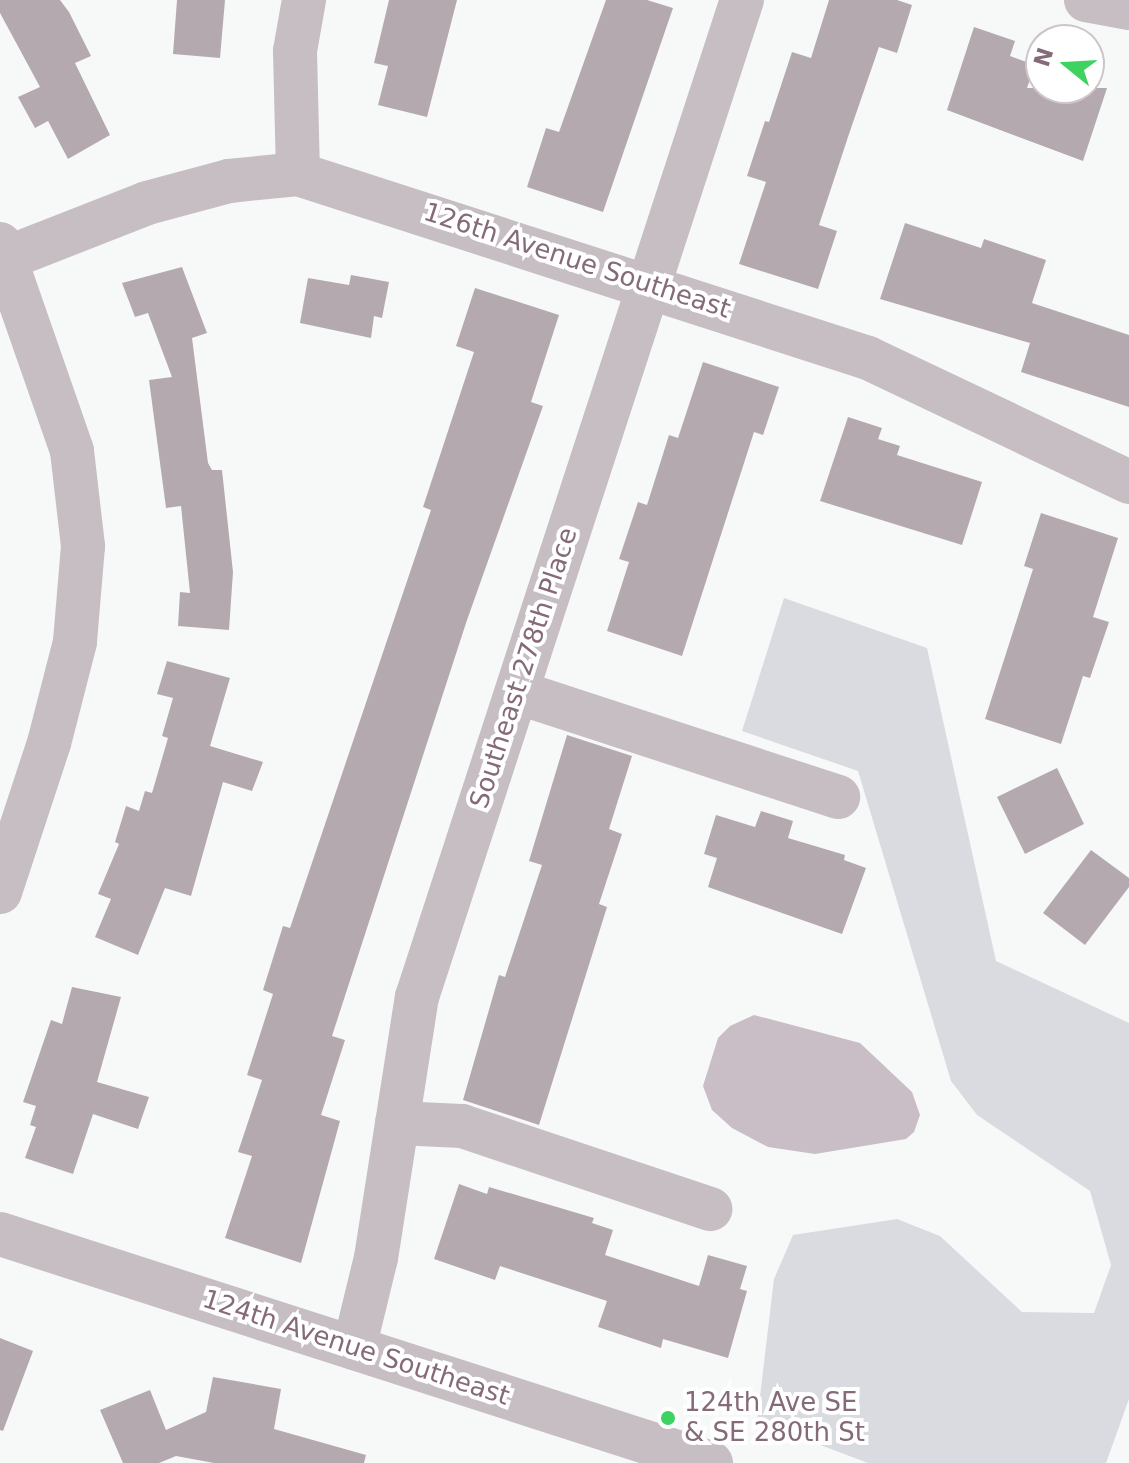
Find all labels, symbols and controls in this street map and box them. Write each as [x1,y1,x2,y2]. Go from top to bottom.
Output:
north arrow [1025,24,1105,104]
text: N [1029,44,1058,70]
street label: 126th Avenue Southeast [420,197,734,325]
street label: Southeast 278th Place [464,524,584,812]
street label: 124th Avenue Southeast [199,1284,513,1412]
place label: 124th Ave SE & SE 280th St [684,1387,865,1448]
marker: 124th Ave SE & SE 280th St [659,1409,677,1427]

